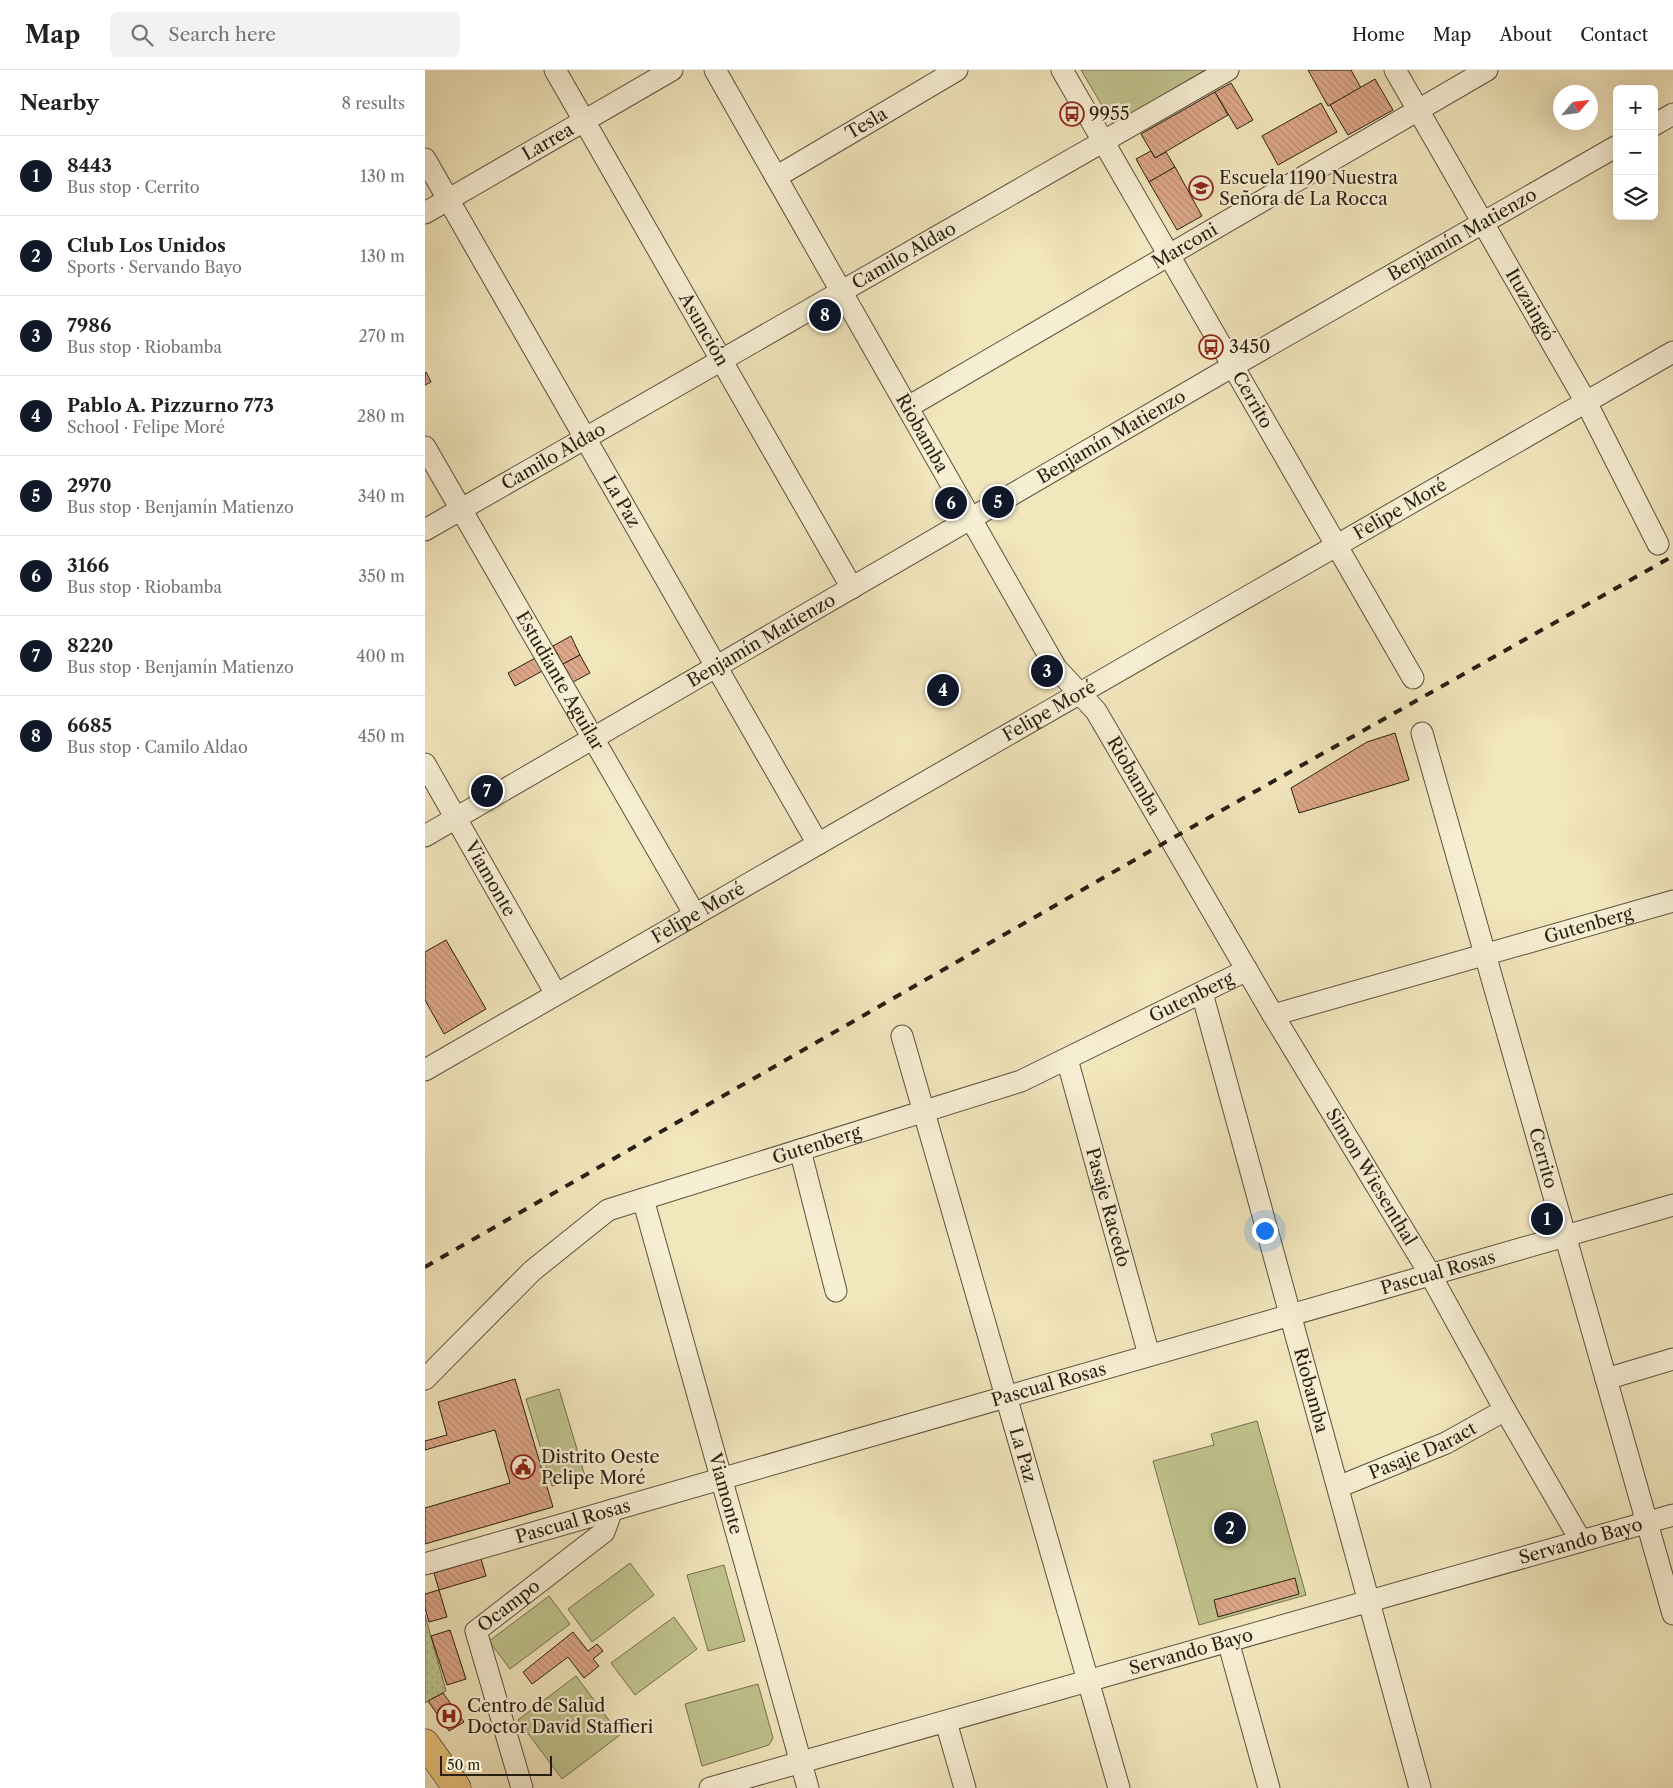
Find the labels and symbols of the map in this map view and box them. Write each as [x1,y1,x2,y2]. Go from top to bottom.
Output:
north arrow [1553,85,1598,130]
bus stop icon: 9955 [1059,101,1085,127]
street label: Tesla [842,103,892,144]
place label: 9955 [1089,103,1130,125]
street label: Larrea [518,118,578,165]
place label: Escuela 1190 Nuestra Señora de La Rocca [1219,167,1398,210]
school or university icon: Escuela 1190 Nuestra Señora de La Rocca [1188,175,1214,201]
street label: Benjamín Matienzo [1384,183,1541,286]
street label: Camilo Aldao [848,217,960,294]
street label: Marconi [1148,218,1222,274]
street label: Ituzaingó [1501,265,1560,345]
street label: Asunción [674,288,733,370]
pin: 8 [809,296,841,334]
bus stop icon: 3450 [1198,334,1224,360]
place label: 3450 [1229,336,1271,358]
street label: Cerrito [1227,368,1278,432]
street label: Benjamín Matienzo [1033,385,1189,489]
street label: Riobamba [891,390,953,477]
street label: Camilo Aldao [497,418,609,495]
street label: La Paz [598,472,645,532]
street label: Felipe Moré [1350,473,1451,544]
pin: 5 [982,483,1014,521]
pin: 6 [935,484,967,522]
street label: Benjamín Matienzo [683,589,839,692]
street label: Estudiante Aguilar [511,607,609,755]
pin: 3 [1031,652,1063,690]
pin: 4 [927,671,959,709]
street label: Felipe Moré [998,675,1100,746]
street label: Riobamba [1102,732,1165,819]
pin: 7 [471,772,503,810]
street label: Viamonte [460,836,521,920]
street label: Felipe Moré [647,877,749,948]
street label: Gutenberg [1542,902,1636,948]
street label: Gutenberg [1146,967,1238,1027]
street label: Simon Wiesenthal [1321,1104,1421,1249]
street label: Gutenberg [770,1121,864,1169]
street label: Cerrito [1524,1125,1562,1191]
street label: Pasaje Racedo [1081,1145,1135,1269]
pin: 1 [1531,1200,1563,1238]
your location [1252,1218,1278,1244]
street label: Pascual Rosas [1378,1246,1498,1300]
street label: Riobamba [1289,1345,1333,1436]
street label: Pascual Rosas [989,1358,1109,1412]
street label: Pasaje Daract [1366,1417,1481,1484]
street label: La Paz [1005,1425,1041,1485]
place label: Distrito Oeste Pelipe Moré [541,1446,660,1489]
street label: Viamonte [703,1450,747,1537]
public building icon: Distrito Oeste Pelipe Moré [510,1454,536,1480]
street label: Pascual Rosas [513,1494,633,1548]
pin: 2 [1214,1509,1246,1547]
street label: Servando Bayo [1516,1513,1645,1569]
street label: Ocampo [473,1575,544,1637]
street label: Servando Bayo [1127,1624,1255,1680]
place label: Centro de Salud Doctor David Staffieri [467,1695,654,1738]
hospital icon: Centro de Salud Doctor David Staffieri [436,1703,462,1729]
scale bar [440,1753,553,1776]

